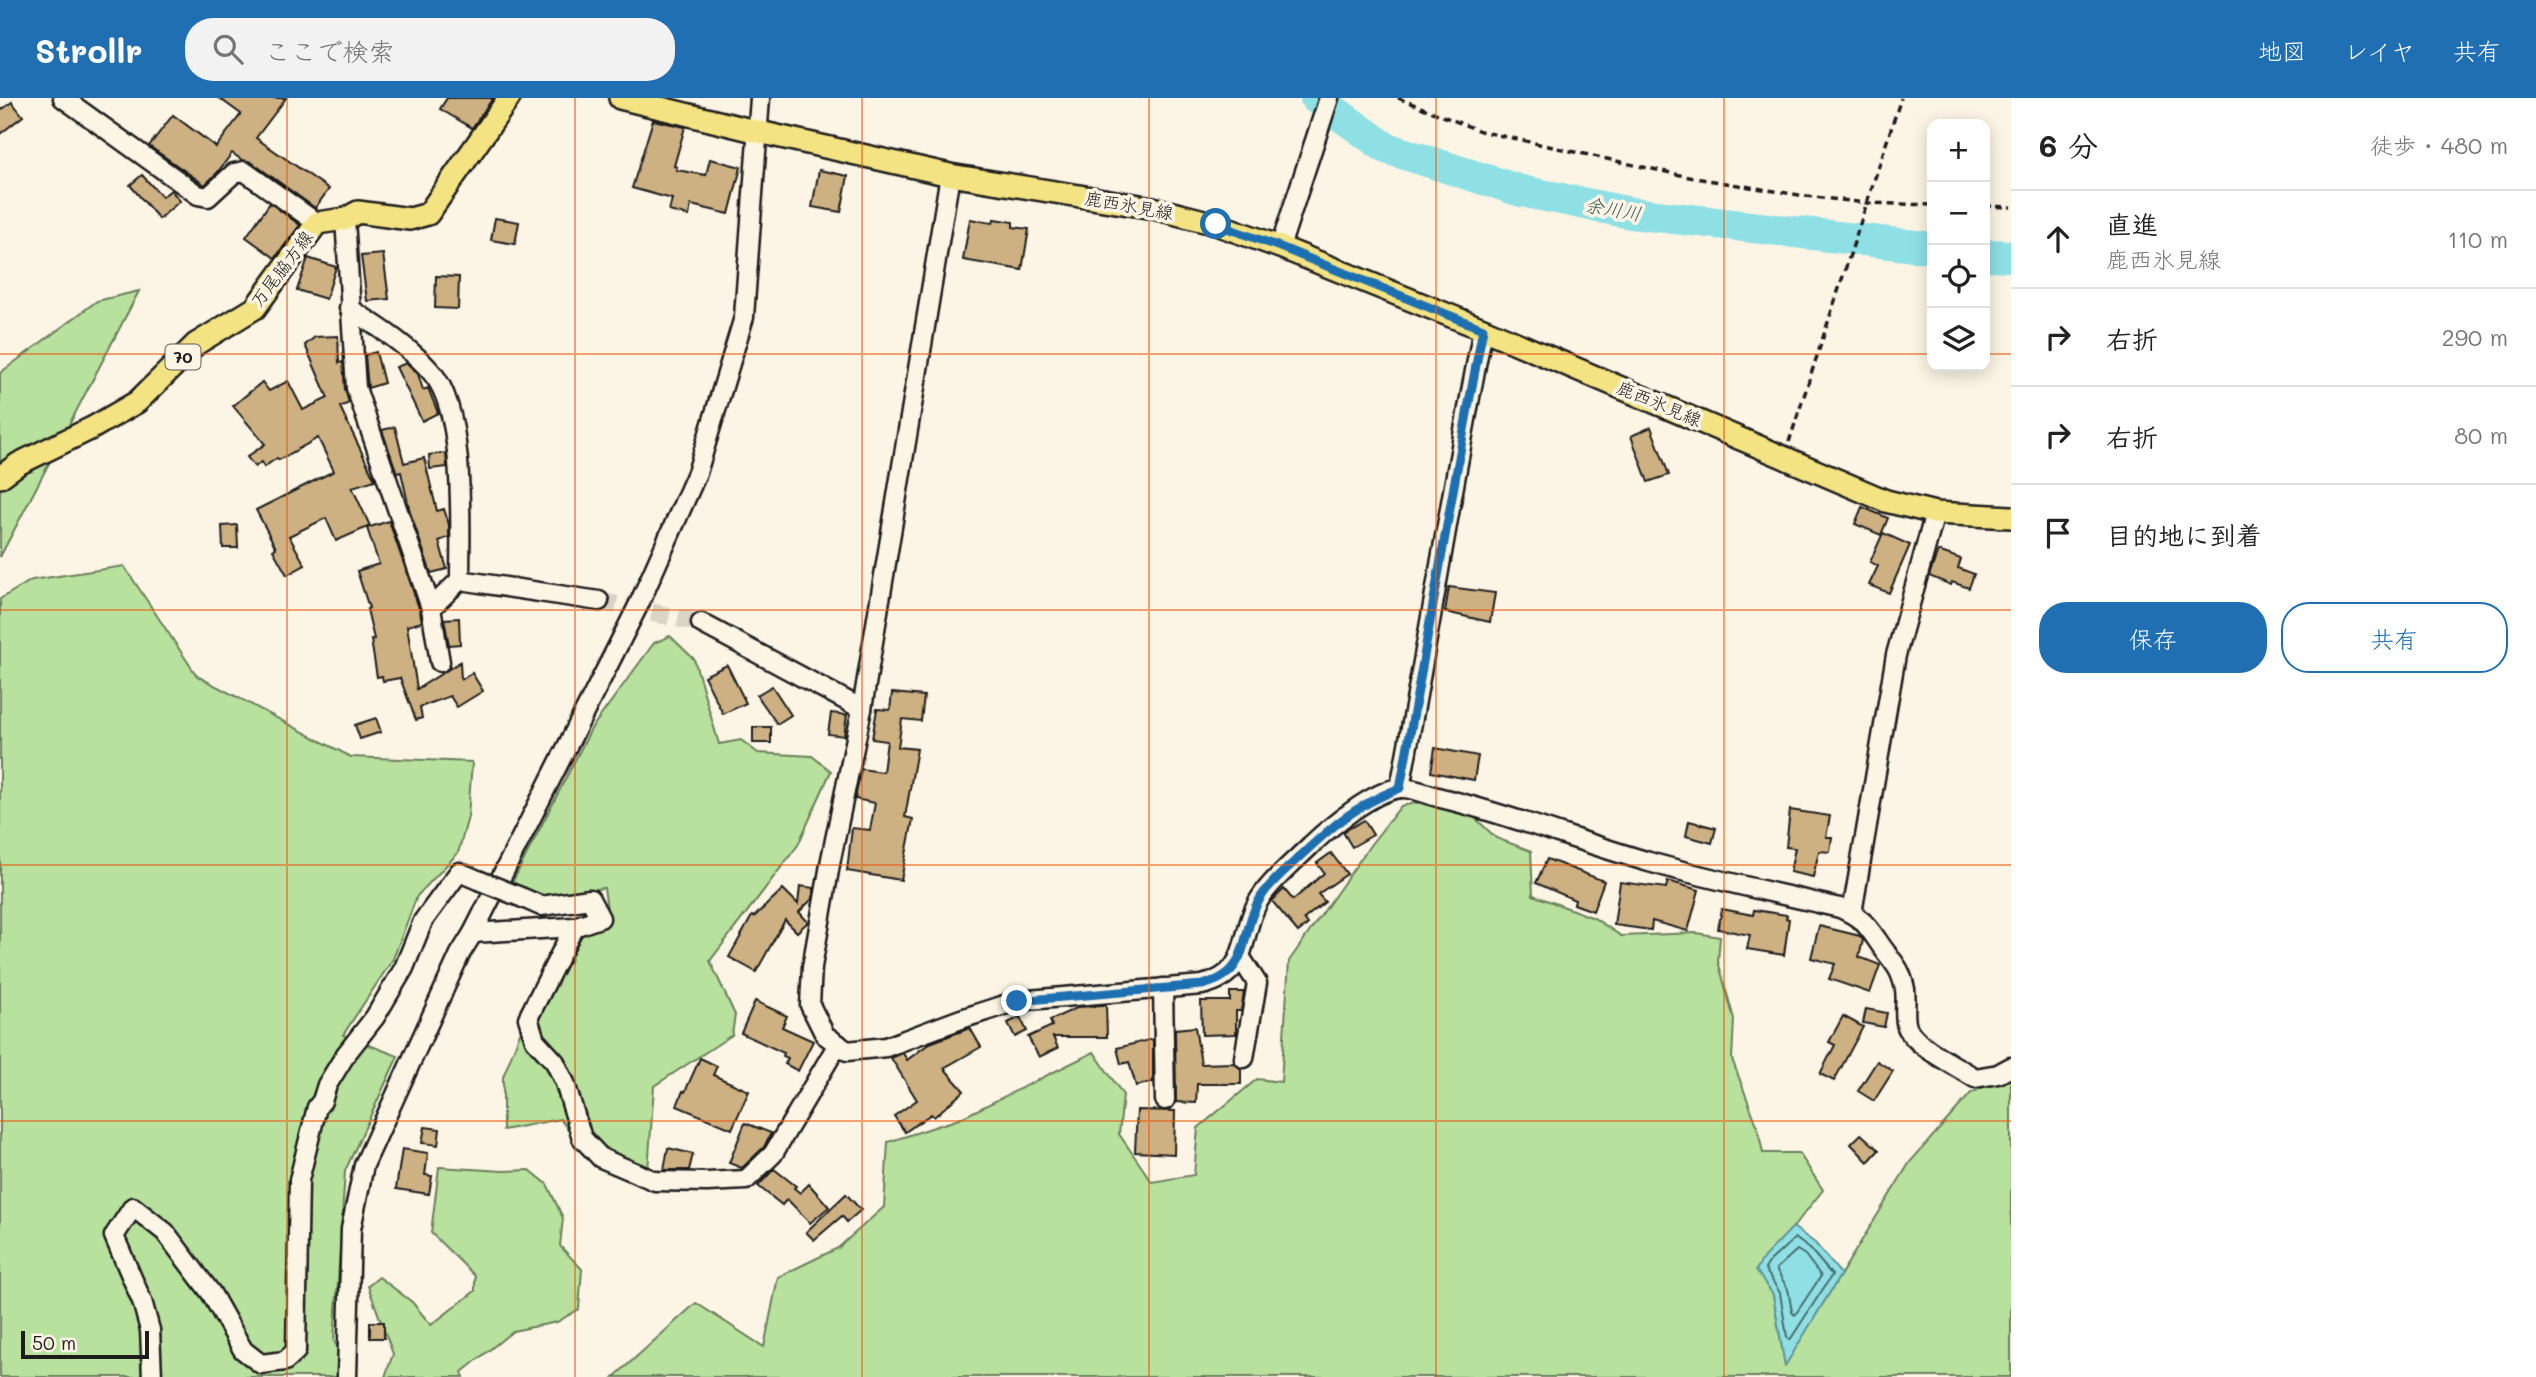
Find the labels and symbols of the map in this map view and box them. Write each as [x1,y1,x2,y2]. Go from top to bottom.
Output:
street label: 鹿西氷見線 [1083,185,1176,225]
water label: 余川川 [1583,191,1643,226]
route start [1200,208,1231,239]
street label: 万尾脇方線 [245,225,318,312]
road number: 70 [166,344,200,370]
street label: 鹿西氷見線 [1613,374,1706,432]
route end [1001,985,1032,1016]
scale bar [21,1328,149,1360]

